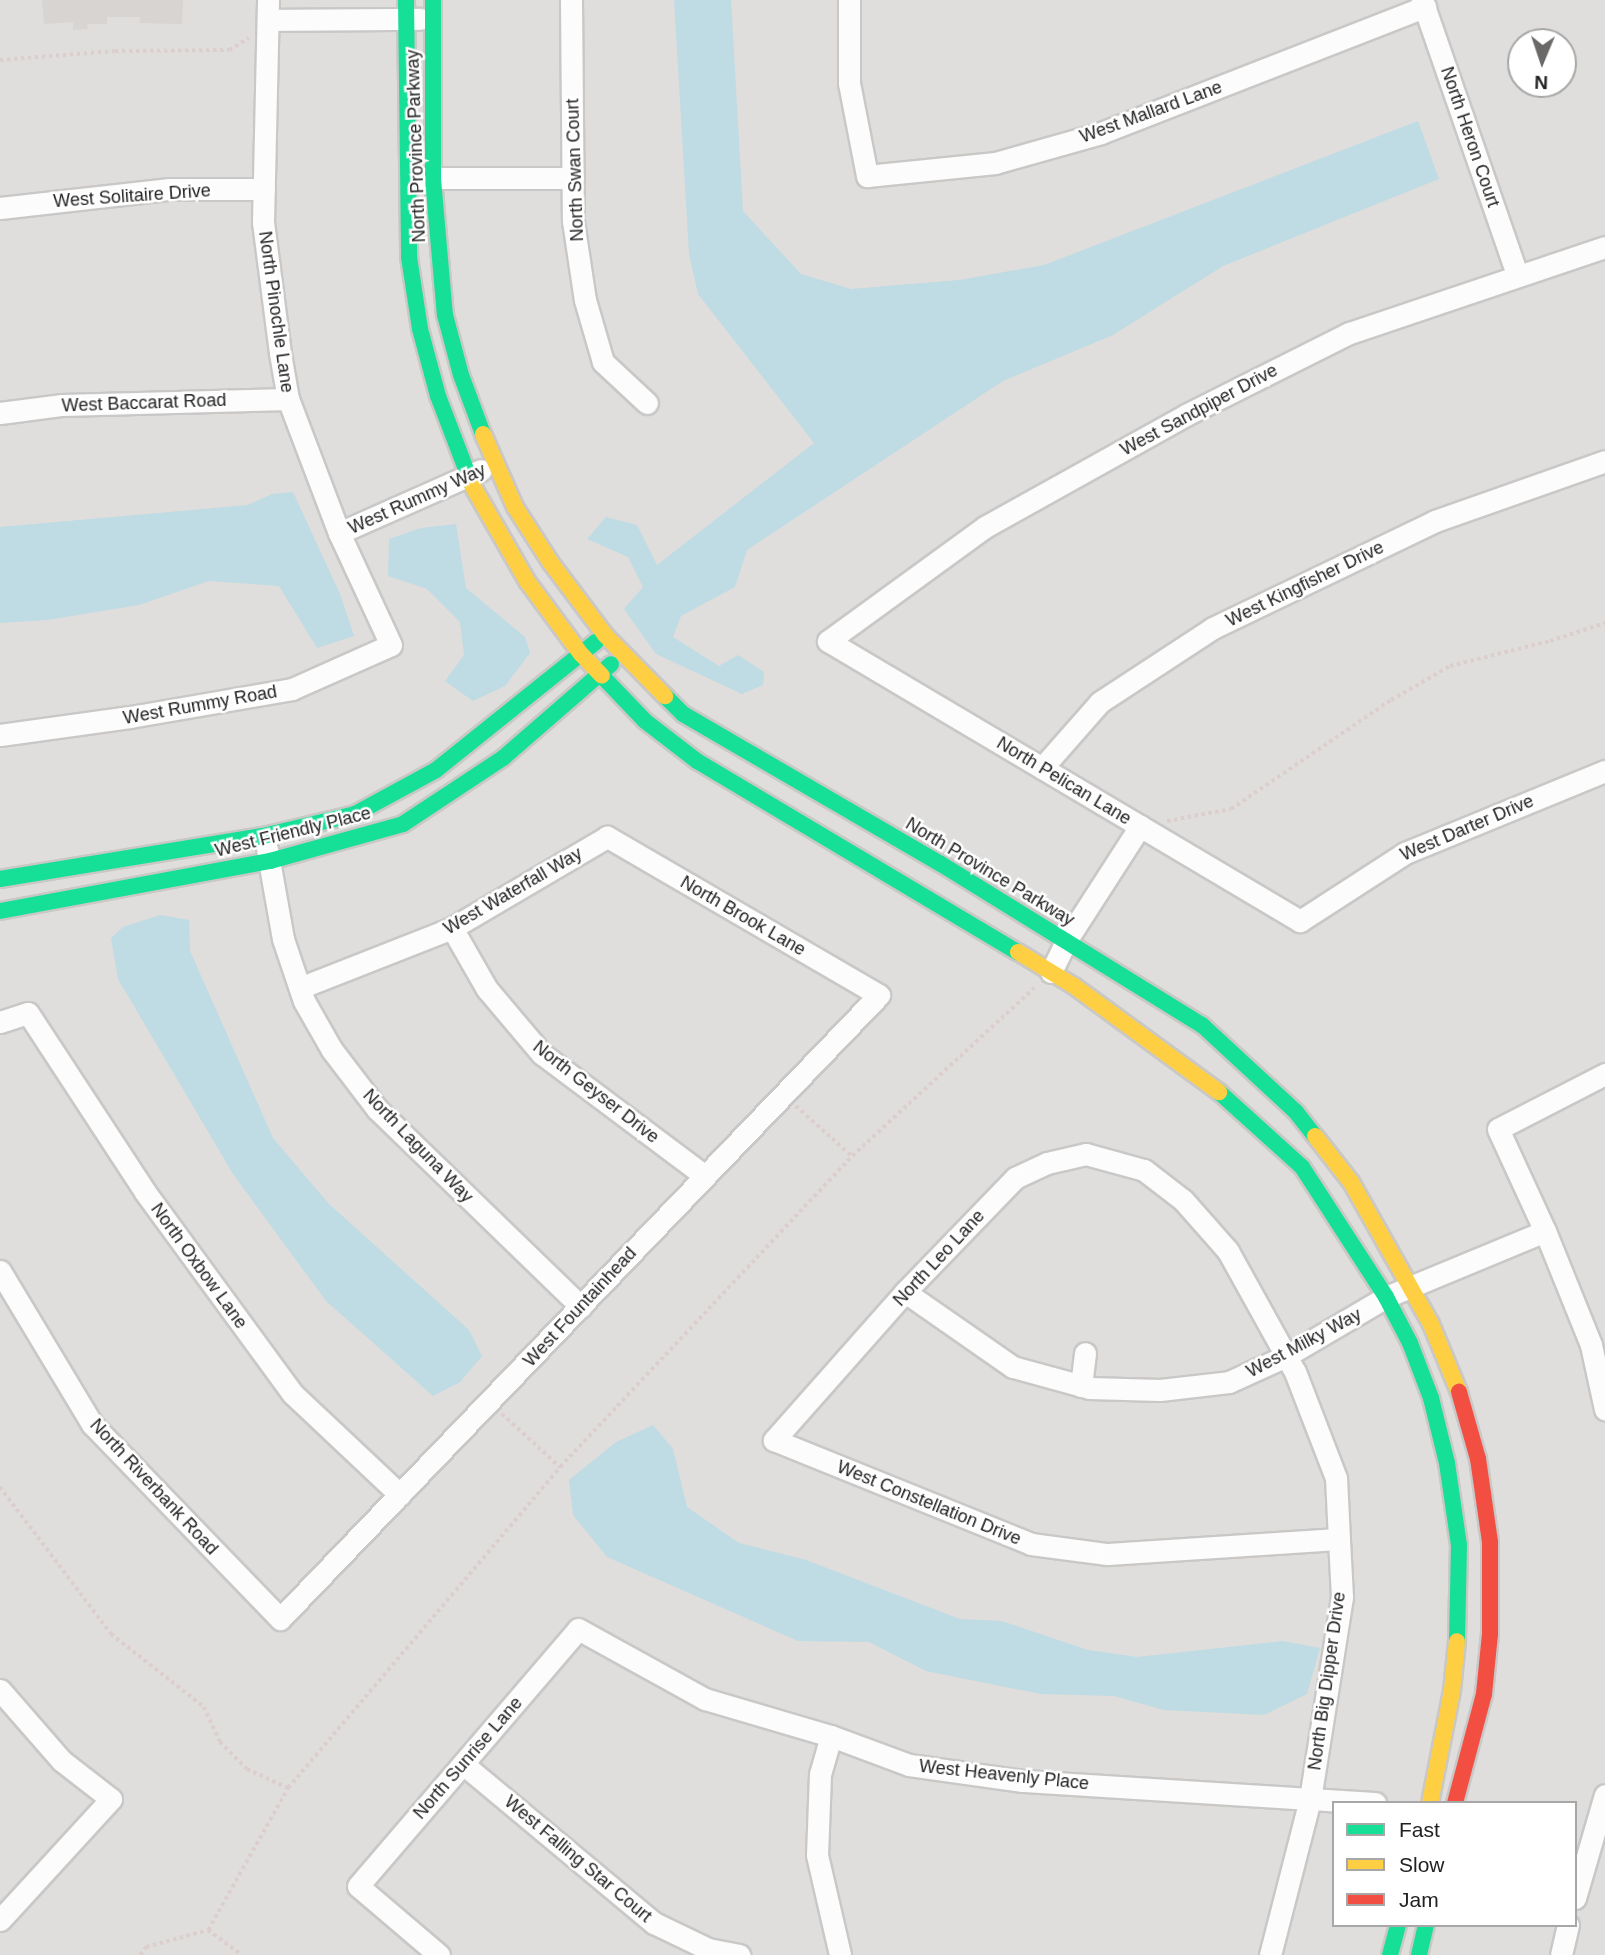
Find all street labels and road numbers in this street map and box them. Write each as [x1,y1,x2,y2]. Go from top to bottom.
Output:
street label: North Province Parkway [402,49,430,243]
street label: North Heron Court [1436,64,1504,210]
street label: West Mallard Lane [1077,76,1225,148]
street label: North Swan Court [562,98,588,242]
street label: West Solitaire Drive [53,180,211,212]
street label: North Pinochle Lane [254,230,298,394]
street label: West Sandpiper Drive [1117,359,1281,461]
street label: West Baccarat Road [61,389,227,417]
street label: West Rummy Way [345,459,489,539]
street label: West Kingfisher Drive [1223,536,1387,632]
street label: West Rummy Road [121,681,279,729]
street label: North Pelican Lane [993,732,1135,830]
street label: West Darter Drive [1397,790,1537,866]
street label: West Friendly Place [213,802,373,862]
street label: North Province Parkway [902,813,1078,931]
street label: West Waterfall Way [440,843,586,939]
street label: North Brook Lane [677,871,809,961]
street label: North Geyser Drive [529,1036,663,1148]
street label: North Laguna Way [358,1085,478,1207]
street label: North Oxbow Lane [146,1199,252,1333]
street label: North Leo Lane [889,1205,989,1311]
street label: West Fountainhead [519,1243,641,1371]
street label: West Milky Way [1243,1304,1365,1382]
street label: North Riverbank Road [85,1415,223,1559]
street label: West Constellation Drive [834,1456,1024,1550]
street label: North Big Dipper Drive [1304,1590,1350,1772]
street label: North Sunrise Lane [409,1692,527,1824]
street label: West Heavenly Place [918,1755,1090,1795]
street label: West Falling Star Court [500,1791,656,1927]

